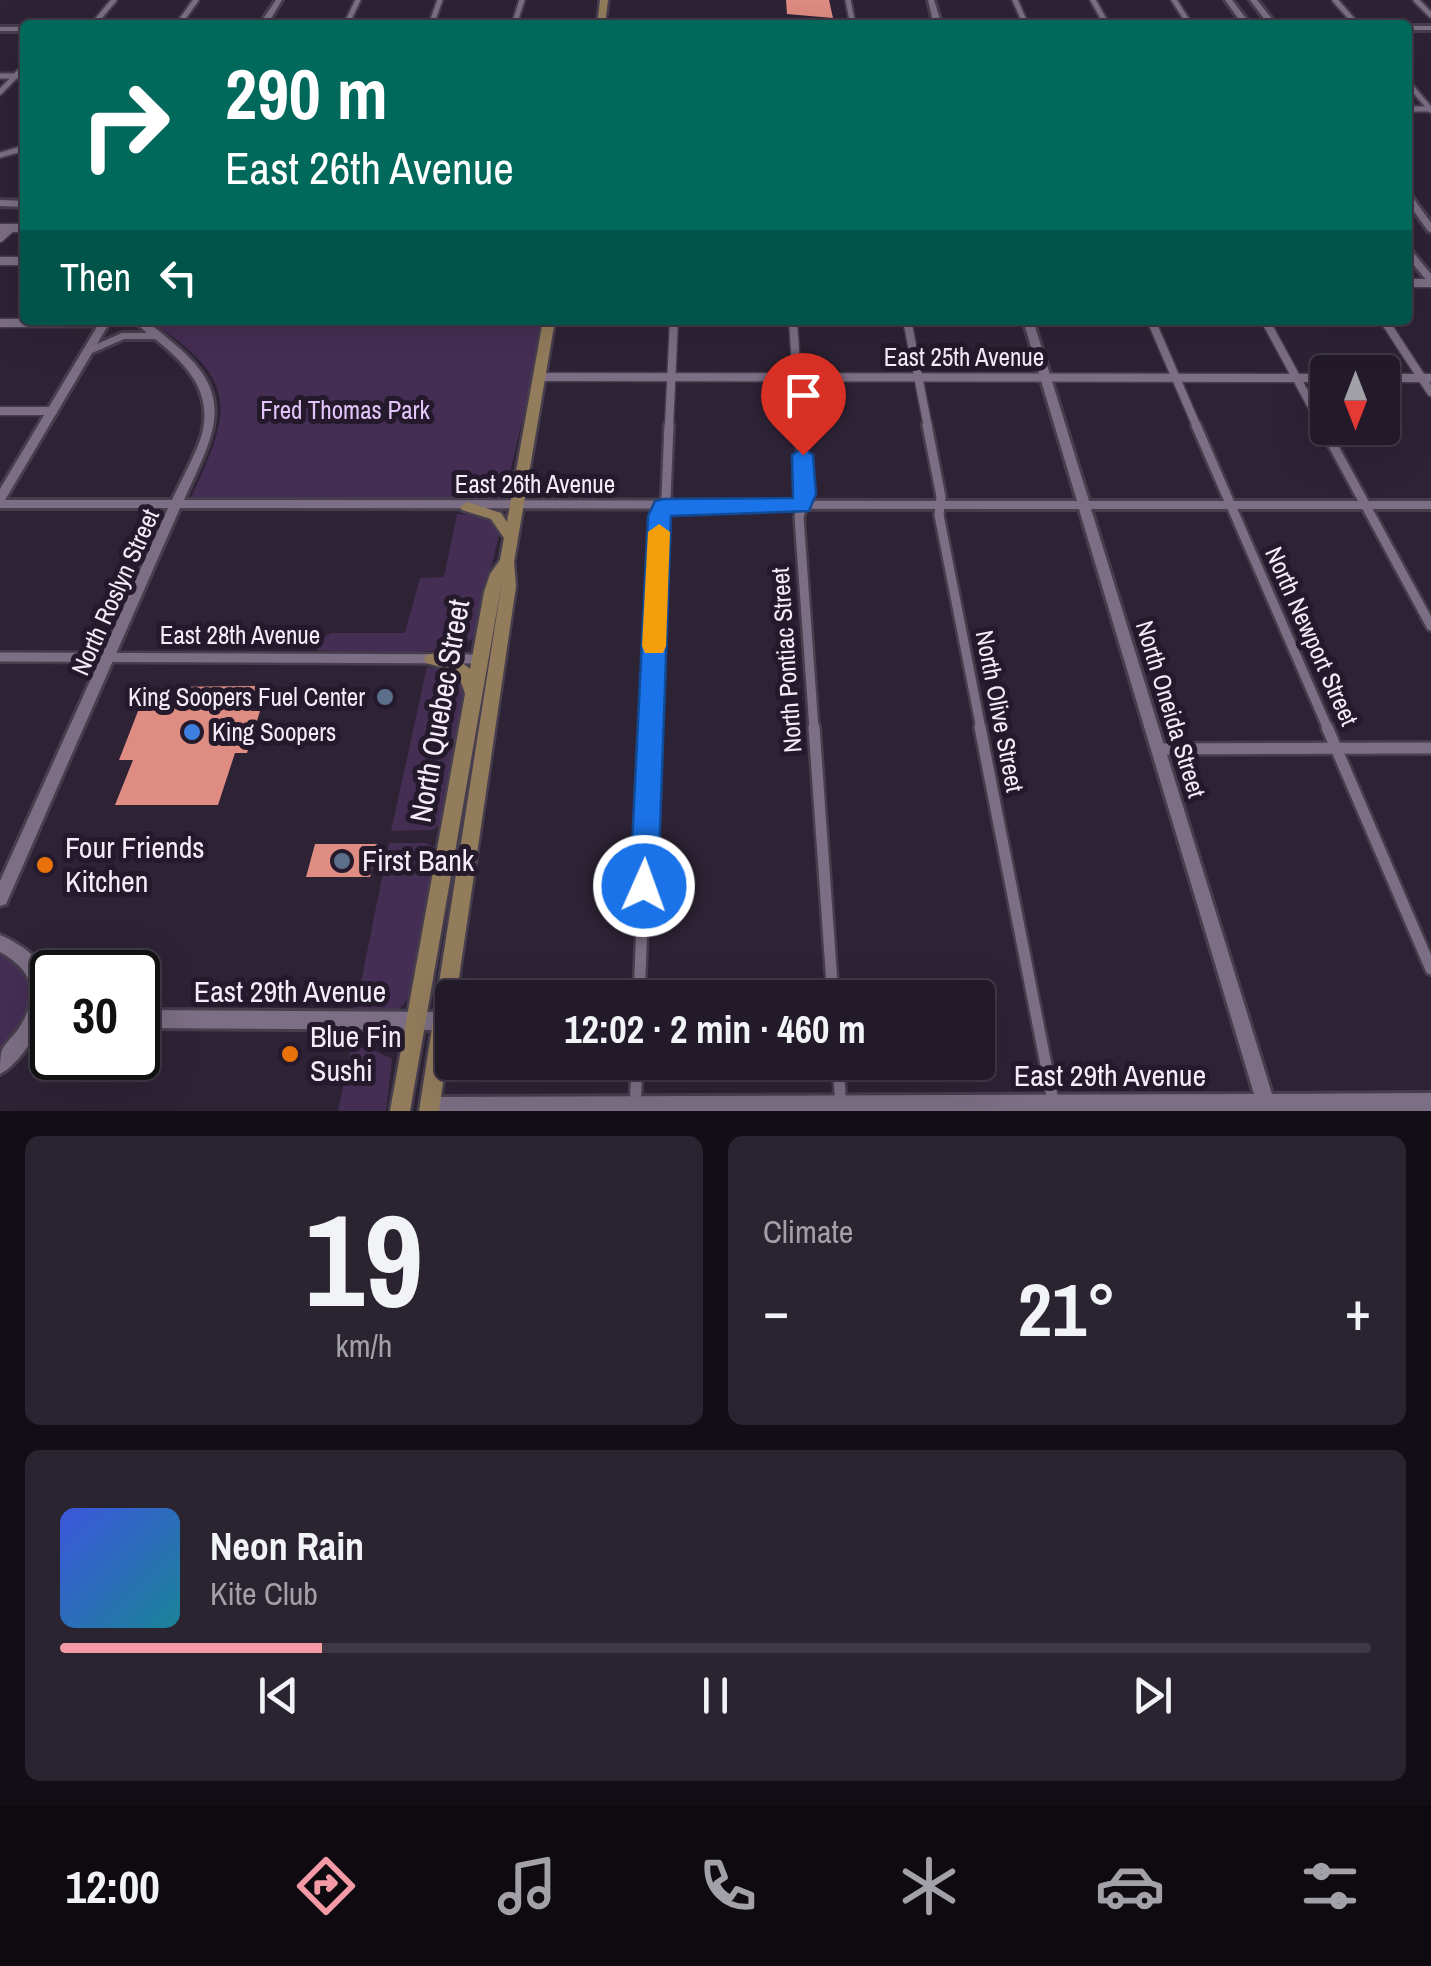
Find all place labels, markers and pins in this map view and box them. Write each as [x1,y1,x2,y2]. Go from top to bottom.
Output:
pin [761,353,846,456]
place label: King Soopers Fuel Center [128,680,365,714]
marker: King Soopers Fuel Center [374,686,396,708]
place label: King Soopers [212,715,336,749]
marker: King Soopers [181,721,203,743]
place label: Four Friends Kitchen [65,827,205,901]
place label: First Bank [362,840,475,880]
marker: First Bank [331,850,353,872]
marker: Four Friends Kitchen [34,854,56,876]
place label: Blue Fin Sushi [310,1016,402,1090]
marker: Blue Fin Sushi [279,1043,301,1065]

